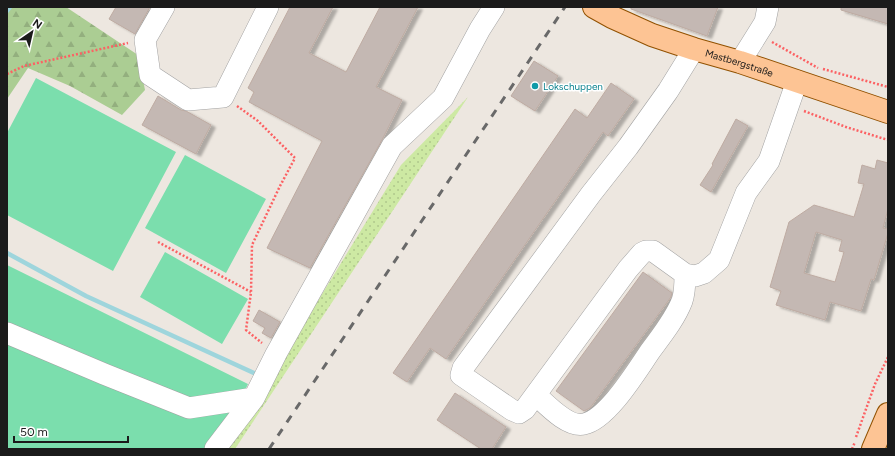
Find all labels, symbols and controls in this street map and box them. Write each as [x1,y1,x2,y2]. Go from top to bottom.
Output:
north arrow [12,12,52,52]
text: N [30,16,44,32]
street label: Mastbergstraße [704,46,775,80]
place label: Lokschuppen [543,80,603,93]
marker: Lokschuppen [530,81,540,91]
scale bar [14,418,128,444]
text: 50 m [20,425,48,439]

